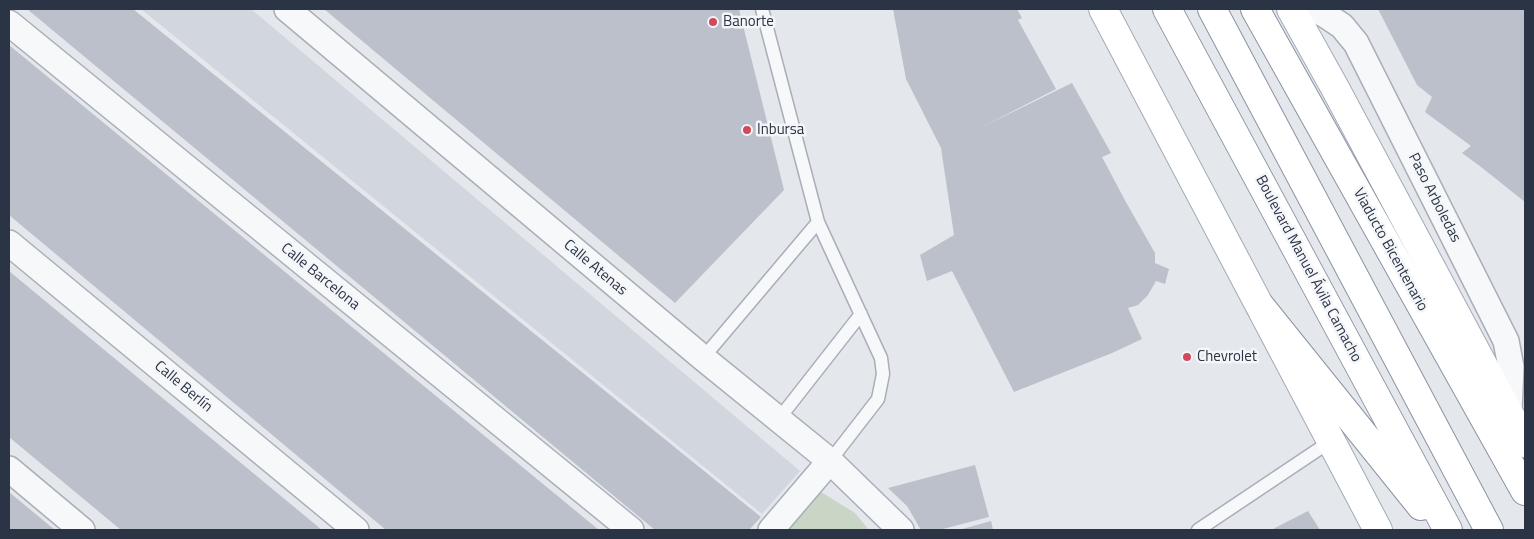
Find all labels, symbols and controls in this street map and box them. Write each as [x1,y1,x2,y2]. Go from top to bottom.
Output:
place label: Banorte [723,13,774,31]
marker: Banorte [707,16,719,28]
place label: Inbursa [757,121,804,139]
marker: Inbursa [741,124,753,136]
street label: Paso Arboledas [1404,150,1464,246]
street label: Boulevard Manuel Ávila Camacho [1251,172,1365,366]
street label: Viaducto Bicentenario [1349,185,1431,315]
street label: Calle Atenas [560,236,630,300]
street label: Calle Barcelona [277,240,363,314]
place label: Chevrolet [1197,348,1257,366]
marker: Chevrolet [1181,351,1193,363]
street label: Calle Berlín [150,358,216,416]

